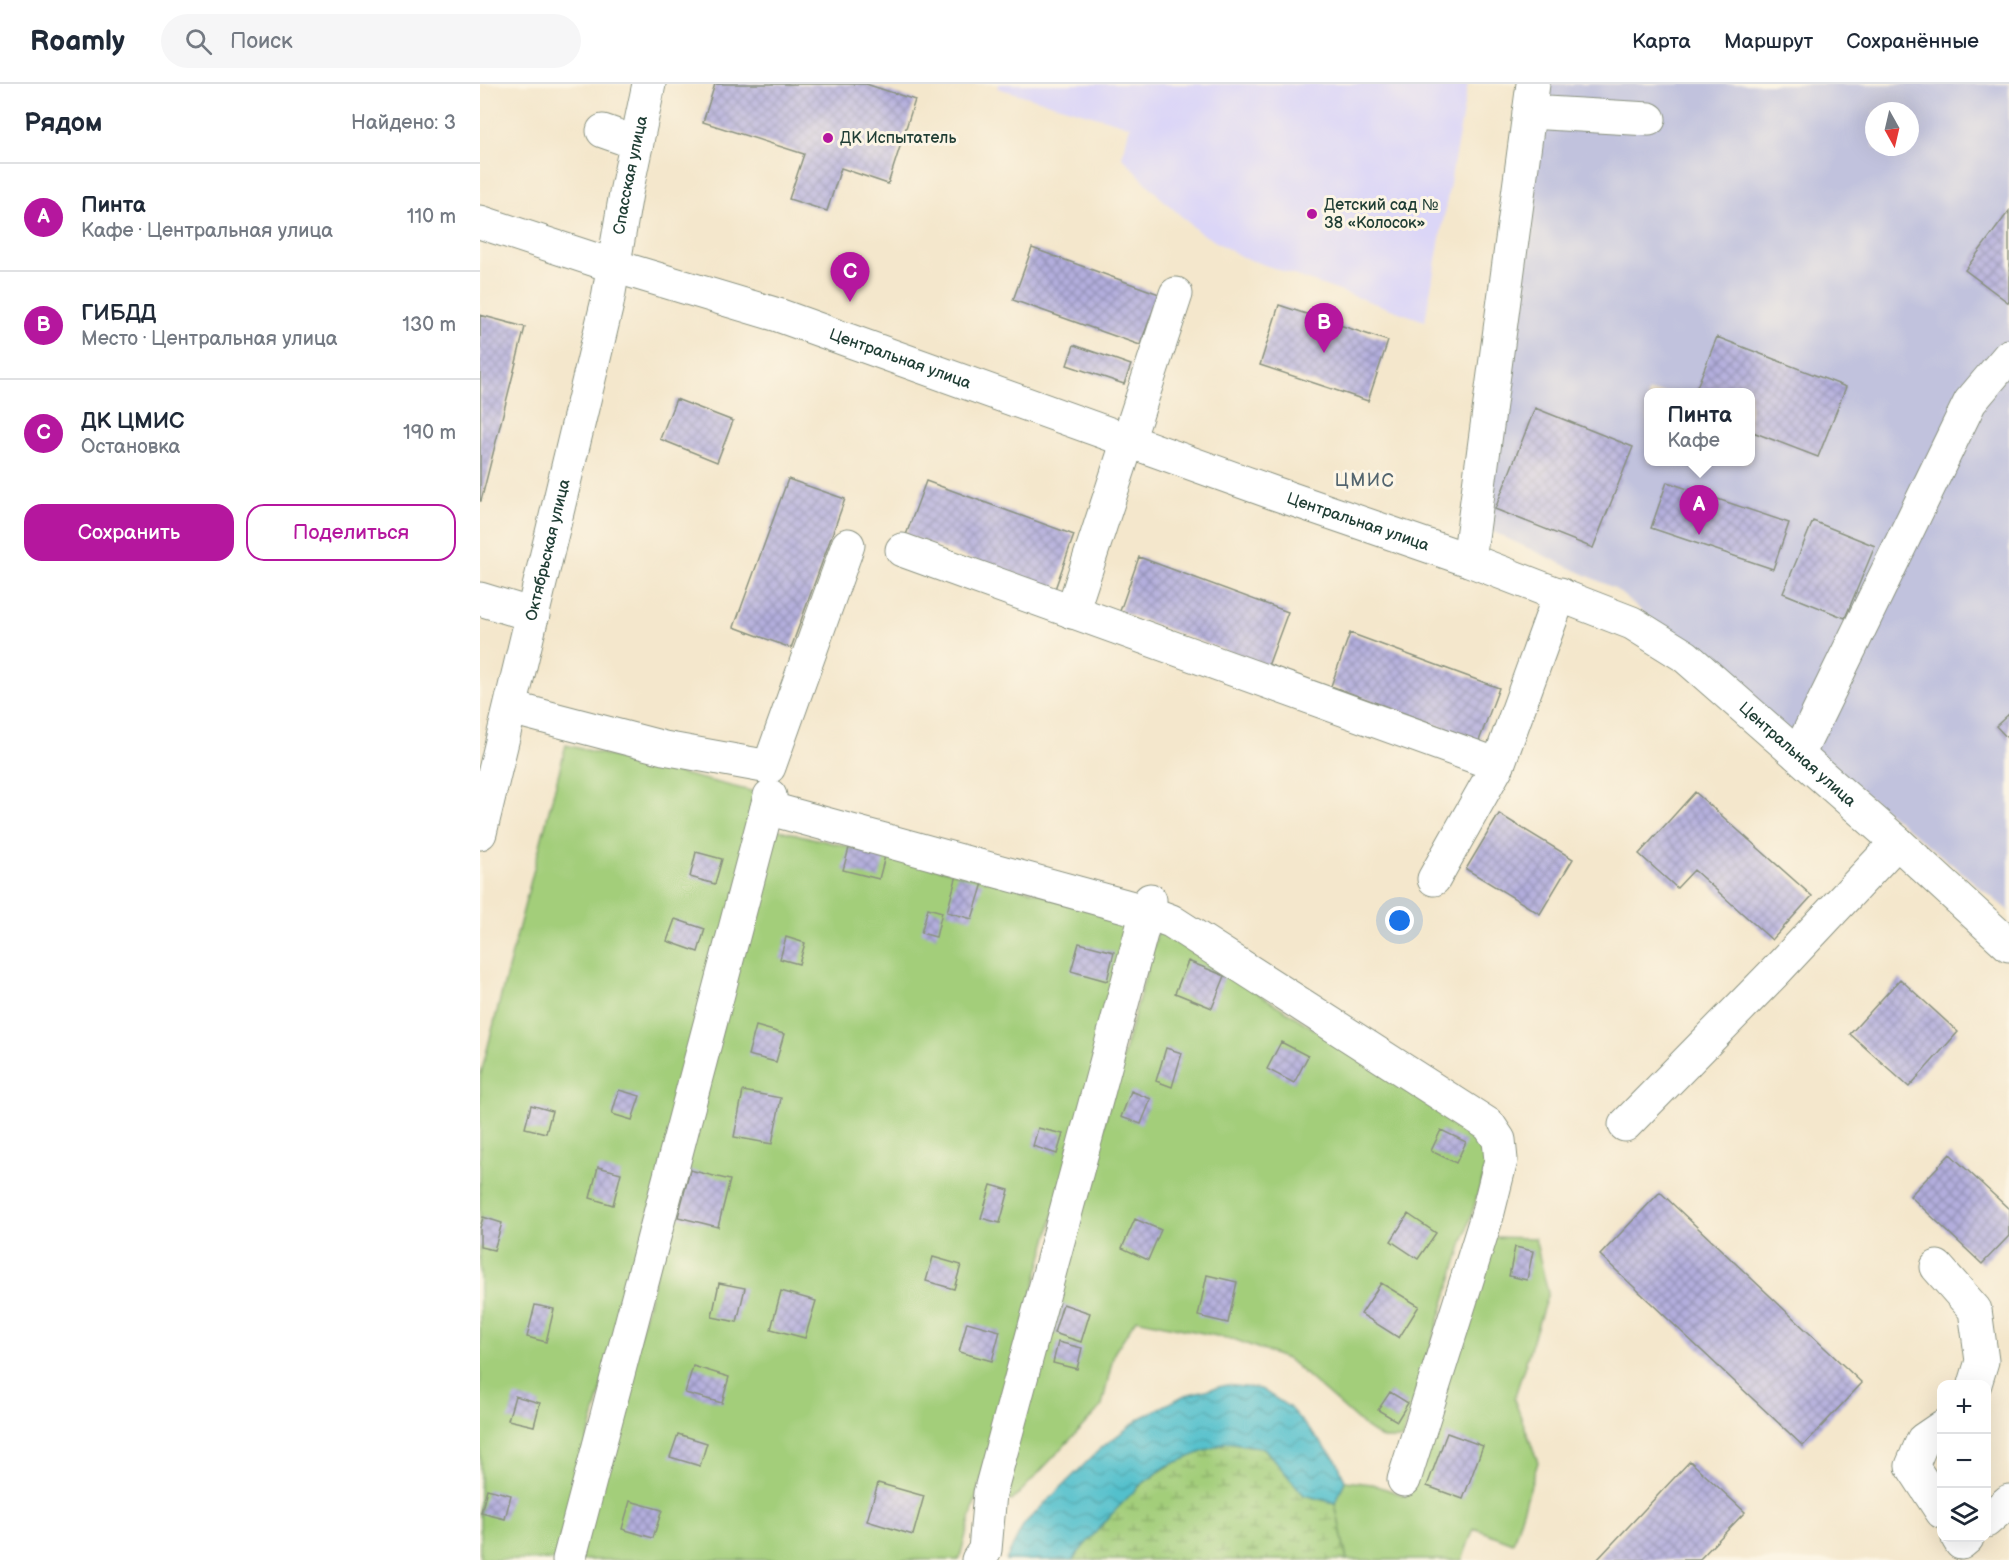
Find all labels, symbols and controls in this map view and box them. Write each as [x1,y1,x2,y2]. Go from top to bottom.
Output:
search box [161,14,581,68]
text: Roamly [30,25,125,58]
icon: search [182,25,215,58]
text: Поиск [230,28,293,55]
text: Карта [1632,29,1691,54]
text: Маршрут [1724,29,1813,54]
text: Сохранённые [1846,29,1979,54]
north arrow [1865,102,1919,156]
text: Рядом [24,108,102,139]
text: Найдено: 3 [351,111,456,135]
street label: Спасская улица [610,114,652,236]
place label: ДК Испытатель [840,129,956,148]
marker: ДК Испытатель [821,131,835,145]
text: Пинта [81,192,146,219]
place label: Детский сад № 38 «Колосок» [1324,196,1439,233]
text: A [37,205,50,229]
text: 110 m [407,205,456,229]
marker: Детский сад № 38 «Колосок» [1305,207,1319,221]
text: Кафе · Центральная улица [81,219,333,243]
pin: C [830,252,869,302]
text: ГИБДД [81,300,156,327]
pin: B [1304,304,1344,353]
text: B [36,313,51,337]
text: 130 m [402,313,456,337]
street label: Центральная улица [827,325,974,393]
text: Место · Центральная улица [81,327,337,351]
popup [1644,388,1755,466]
text: Пинта [1667,402,1732,429]
text: ДК ЦМИС [81,408,184,435]
text: C [36,421,51,445]
text: 190 m [403,421,456,445]
text: Кафе [1667,429,1720,453]
text: Остановка [81,435,180,459]
district label: ЦМИС [1335,470,1395,491]
street label: Октябрьская улица [522,477,574,623]
pin: A [1680,486,1718,535]
street label: Центральная улица [1284,489,1432,555]
button: Сохранить [24,504,234,561]
button: Поделиться [246,504,456,561]
street label: Центральная улица [1735,698,1860,811]
your location [1385,906,1414,935]
map controls [1937,1380,1991,1542]
button: + [1937,1380,1991,1434]
button: − [1937,1434,1991,1488]
button: layers [1937,1488,1991,1542]

